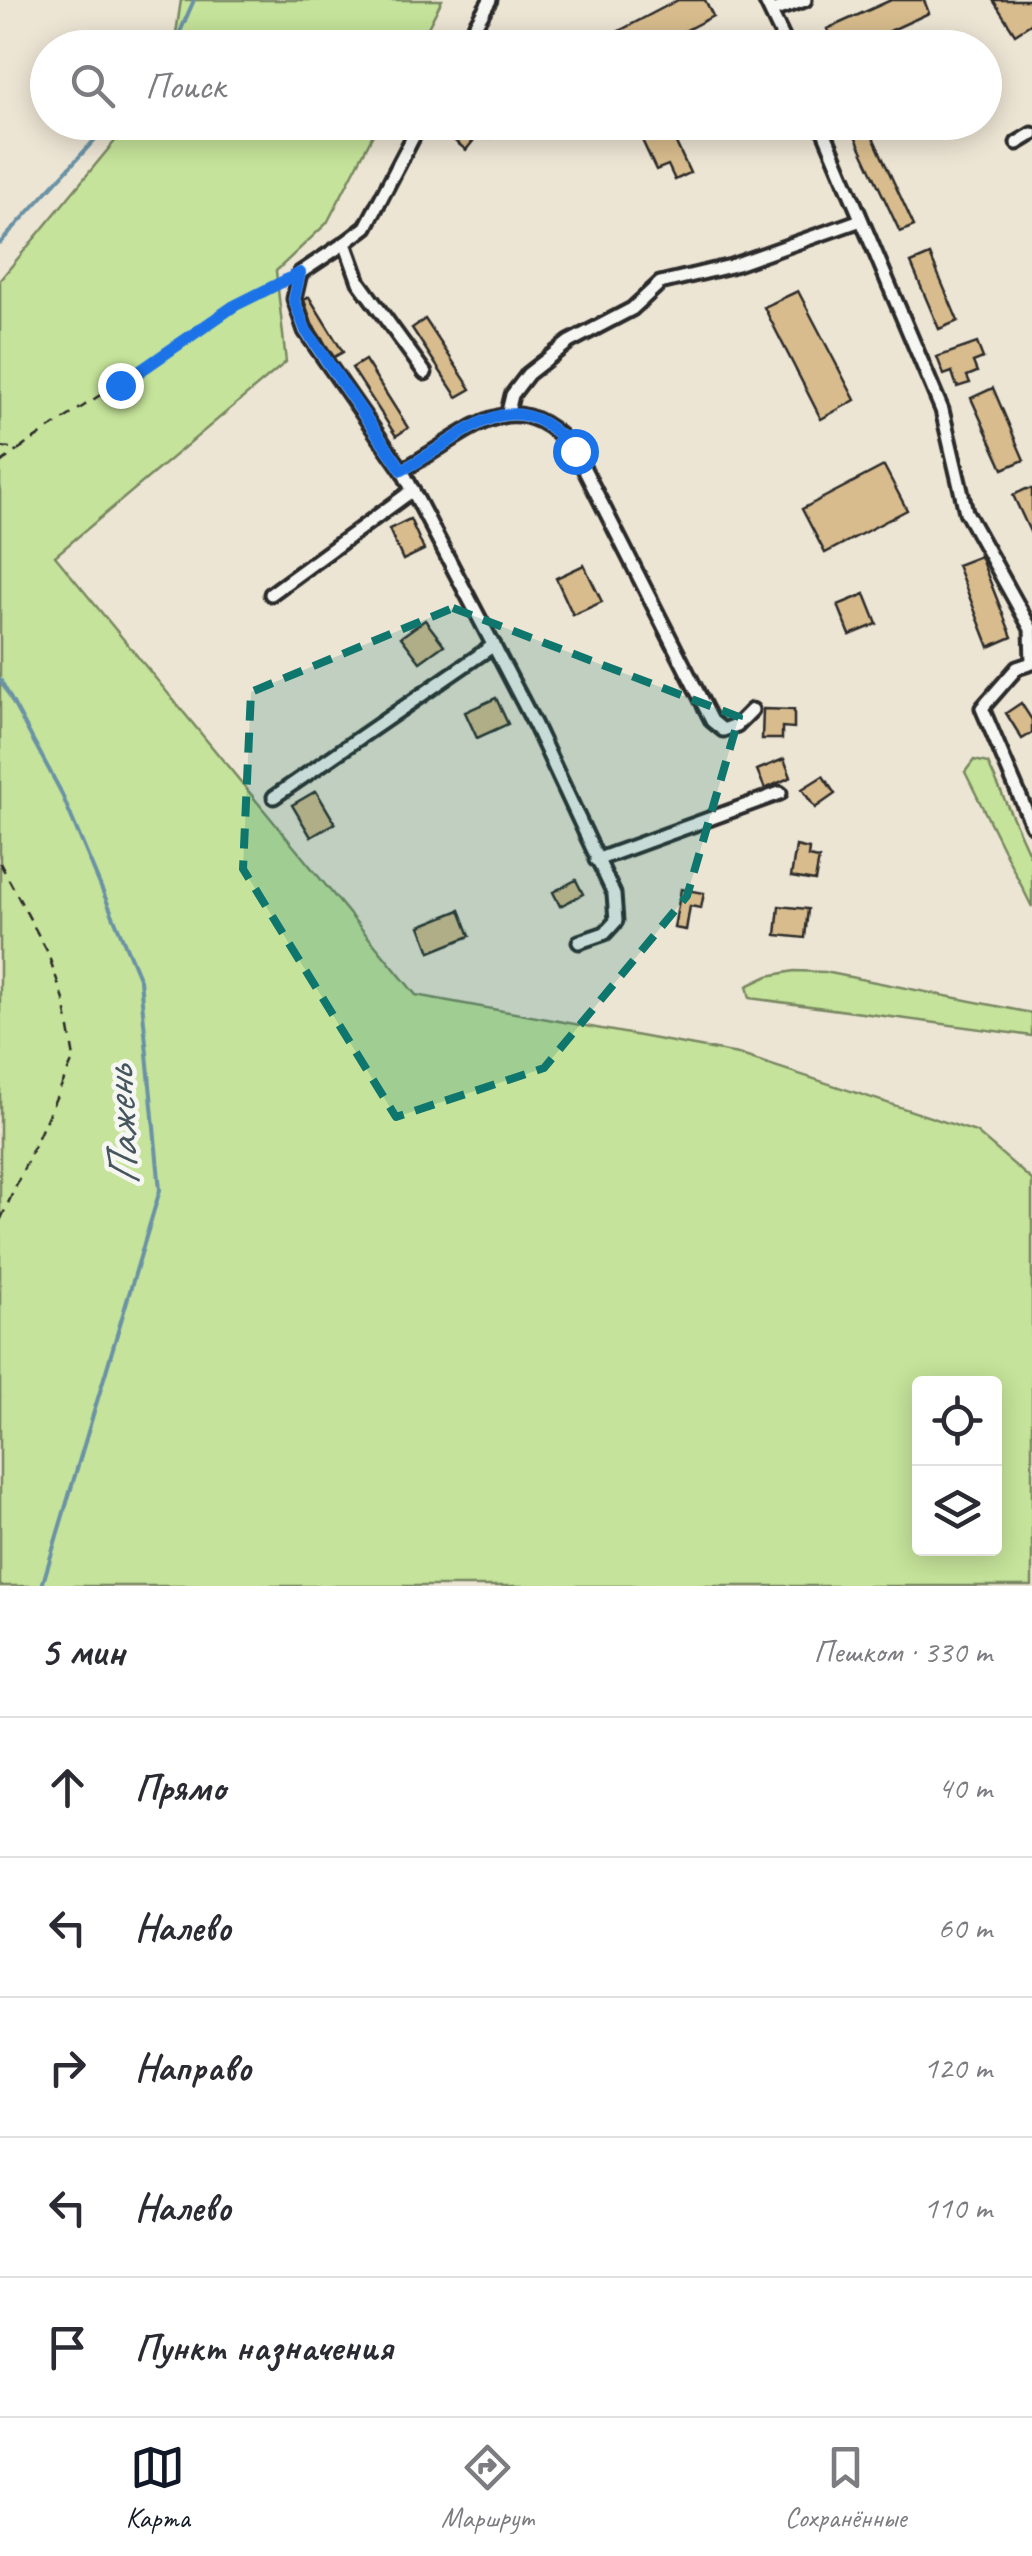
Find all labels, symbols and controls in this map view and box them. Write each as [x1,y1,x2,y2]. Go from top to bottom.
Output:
search box [30,30,1002,140]
icon: search [65,58,120,113]
text: Поиск [145,62,225,109]
route end [98,363,144,409]
route start [553,429,599,475]
water label: Пажень [90,1061,153,1188]
map controls [912,1376,1002,1556]
button: locate [912,1376,1002,1466]
button: layers [912,1466,1002,1556]
text: 5 мин [40,1625,125,1678]
text: Пешком · 330 m [813,1631,992,1672]
icon: ahead [40,1760,95,1815]
text: Прямо [135,1764,225,1811]
text: 40 m [938,1767,992,1808]
icon: left [40,1900,95,1955]
text: Налево [135,1904,231,1951]
text: 60 m [938,1907,992,1948]
icon: right [40,2040,95,2095]
text: Направо [135,2044,251,2091]
text: 120 m [923,2047,992,2088]
icon: left [40,2180,95,2235]
text: Налево [135,2184,231,2231]
text: 110 m [923,2187,992,2228]
icon: arrive [40,2320,95,2375]
text: Пункт назначения [135,2324,392,2371]
tab: Карта [126,2440,190,2535]
tab: Маршрут [441,2440,533,2535]
tab: Сохранённые [785,2440,906,2535]

